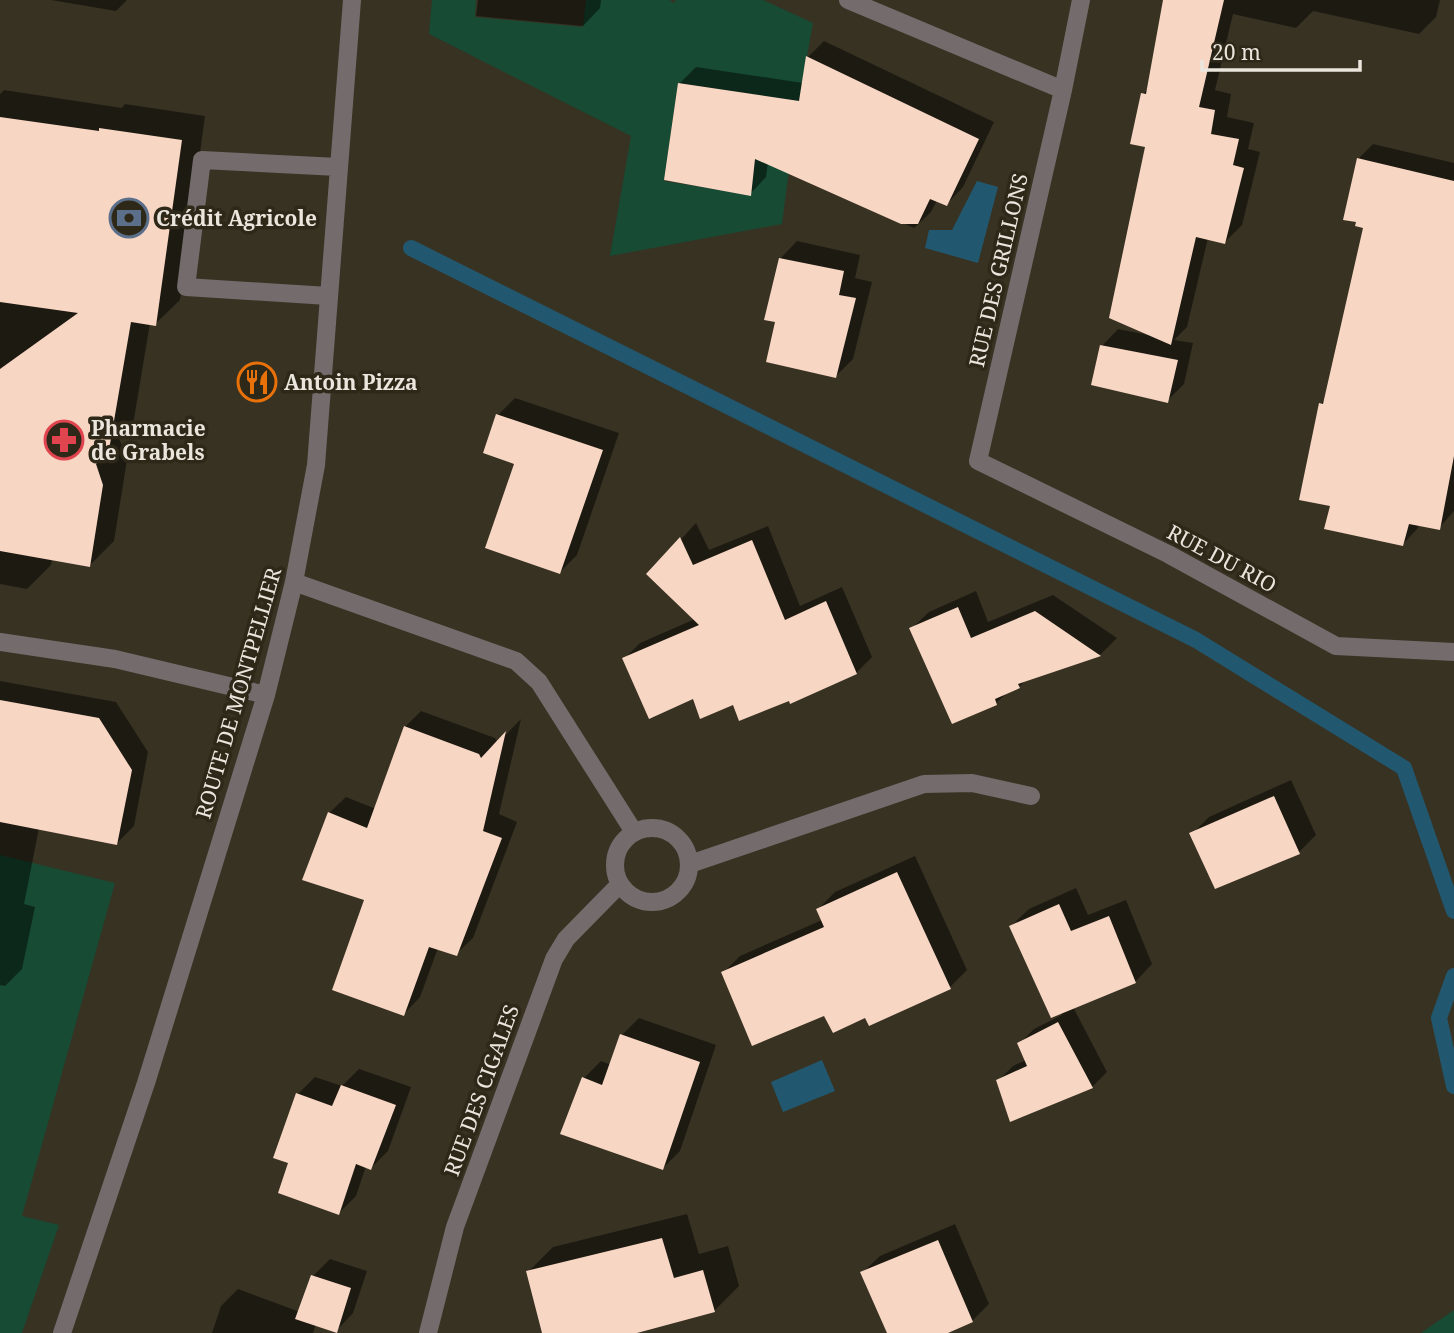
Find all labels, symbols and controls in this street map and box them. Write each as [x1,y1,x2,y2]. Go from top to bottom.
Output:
scale bar [1202,28,1360,72]
text: 20 m [1212,38,1261,66]
street label: RUE DES GRILLONS [962,170,1034,370]
bank icon: Crédit Agricole [108,197,150,239]
place label: Crédit Agricole [156,204,317,232]
restaurant icon: Antoin Pizza [236,361,278,403]
place label: Antoin Pizza [284,368,418,396]
place label: Pharmacie de Grabels [91,414,206,466]
pharmacy icon: Pharmacie de Grabels [43,419,85,461]
street label: RUE DU RIO [1162,517,1282,599]
street label: ROUTE DE MONTPELLIER [189,564,287,822]
street label: RUE DES CIGALES [437,1000,525,1180]

